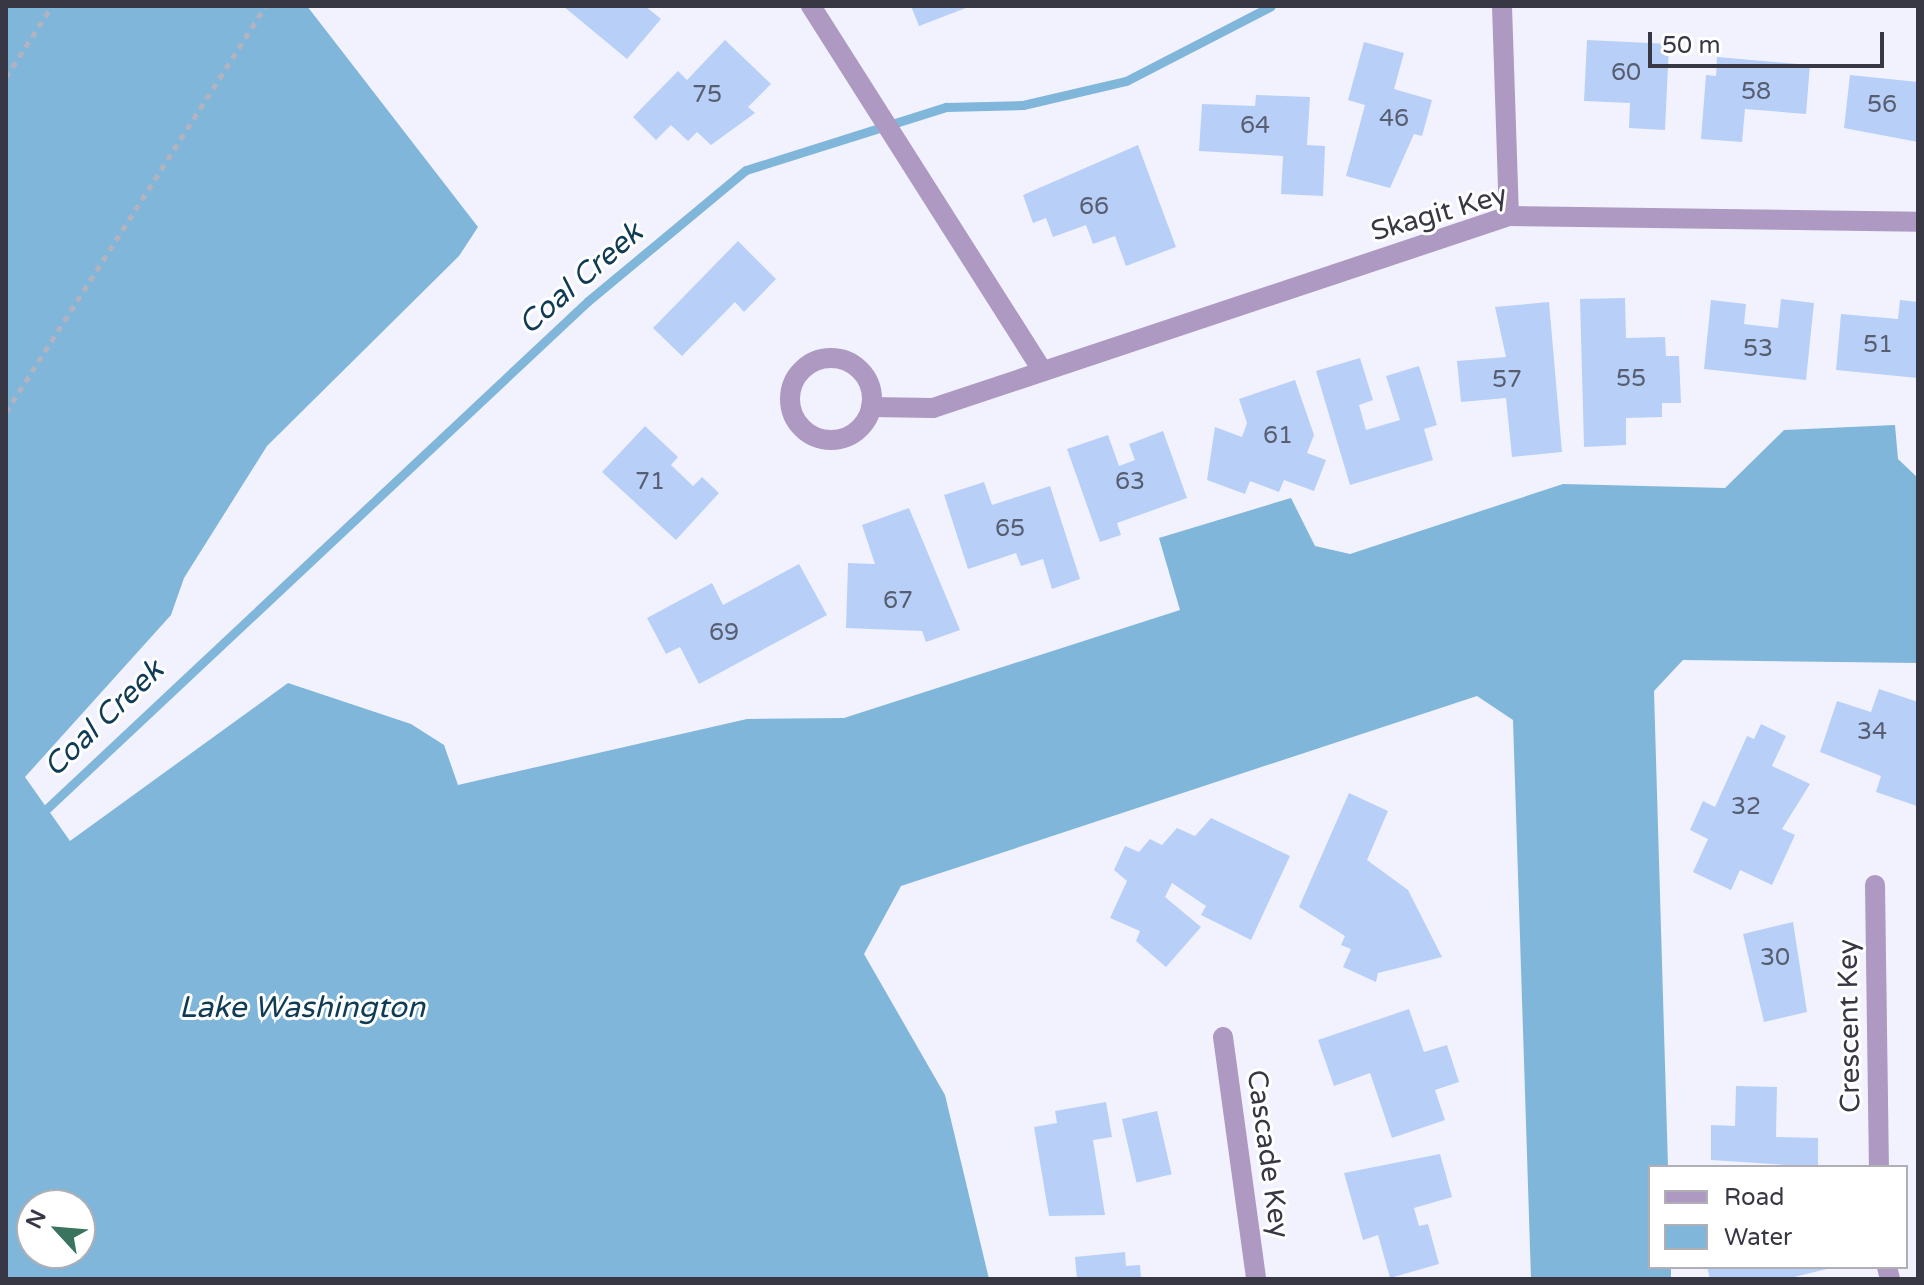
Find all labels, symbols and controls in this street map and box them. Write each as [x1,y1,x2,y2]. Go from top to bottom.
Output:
scale bar [1652,16,1888,66]
text: 50 m [1662,31,1720,60]
house number: 60 [1611,59,1641,87]
house number: 58 [1741,78,1771,106]
house number: 75 [692,81,722,109]
house number: 56 [1867,91,1897,119]
house number: 46 [1379,105,1409,133]
house number: 64 [1240,112,1270,140]
street label: Skagit Key [1367,178,1511,248]
house number: 66 [1079,193,1109,221]
water label: Coal Creek [512,215,650,343]
house number: 51 [1863,331,1893,359]
house number: 53 [1743,335,1773,363]
house number: 55 [1616,365,1646,393]
house number: 57 [1492,366,1522,394]
house number: 61 [1263,422,1293,450]
house number: 71 [635,468,665,496]
house number: 63 [1115,468,1145,496]
house number: 65 [995,515,1025,543]
house number: 67 [883,587,913,615]
house number: 69 [709,619,739,647]
water label: Coal Creek [37,653,171,785]
house number: 34 [1857,718,1887,746]
house number: 32 [1731,793,1761,821]
street label: Crescent Key [1831,939,1867,1113]
house number: 30 [1760,944,1790,972]
water label: Lake Washington [179,990,425,1026]
street label: Cascade Key [1240,1068,1296,1240]
legend [1648,1165,1908,1269]
text: Road [1724,1183,1784,1212]
north arrow [16,1189,96,1269]
text: N [21,1206,52,1233]
text: Water [1724,1223,1792,1252]

